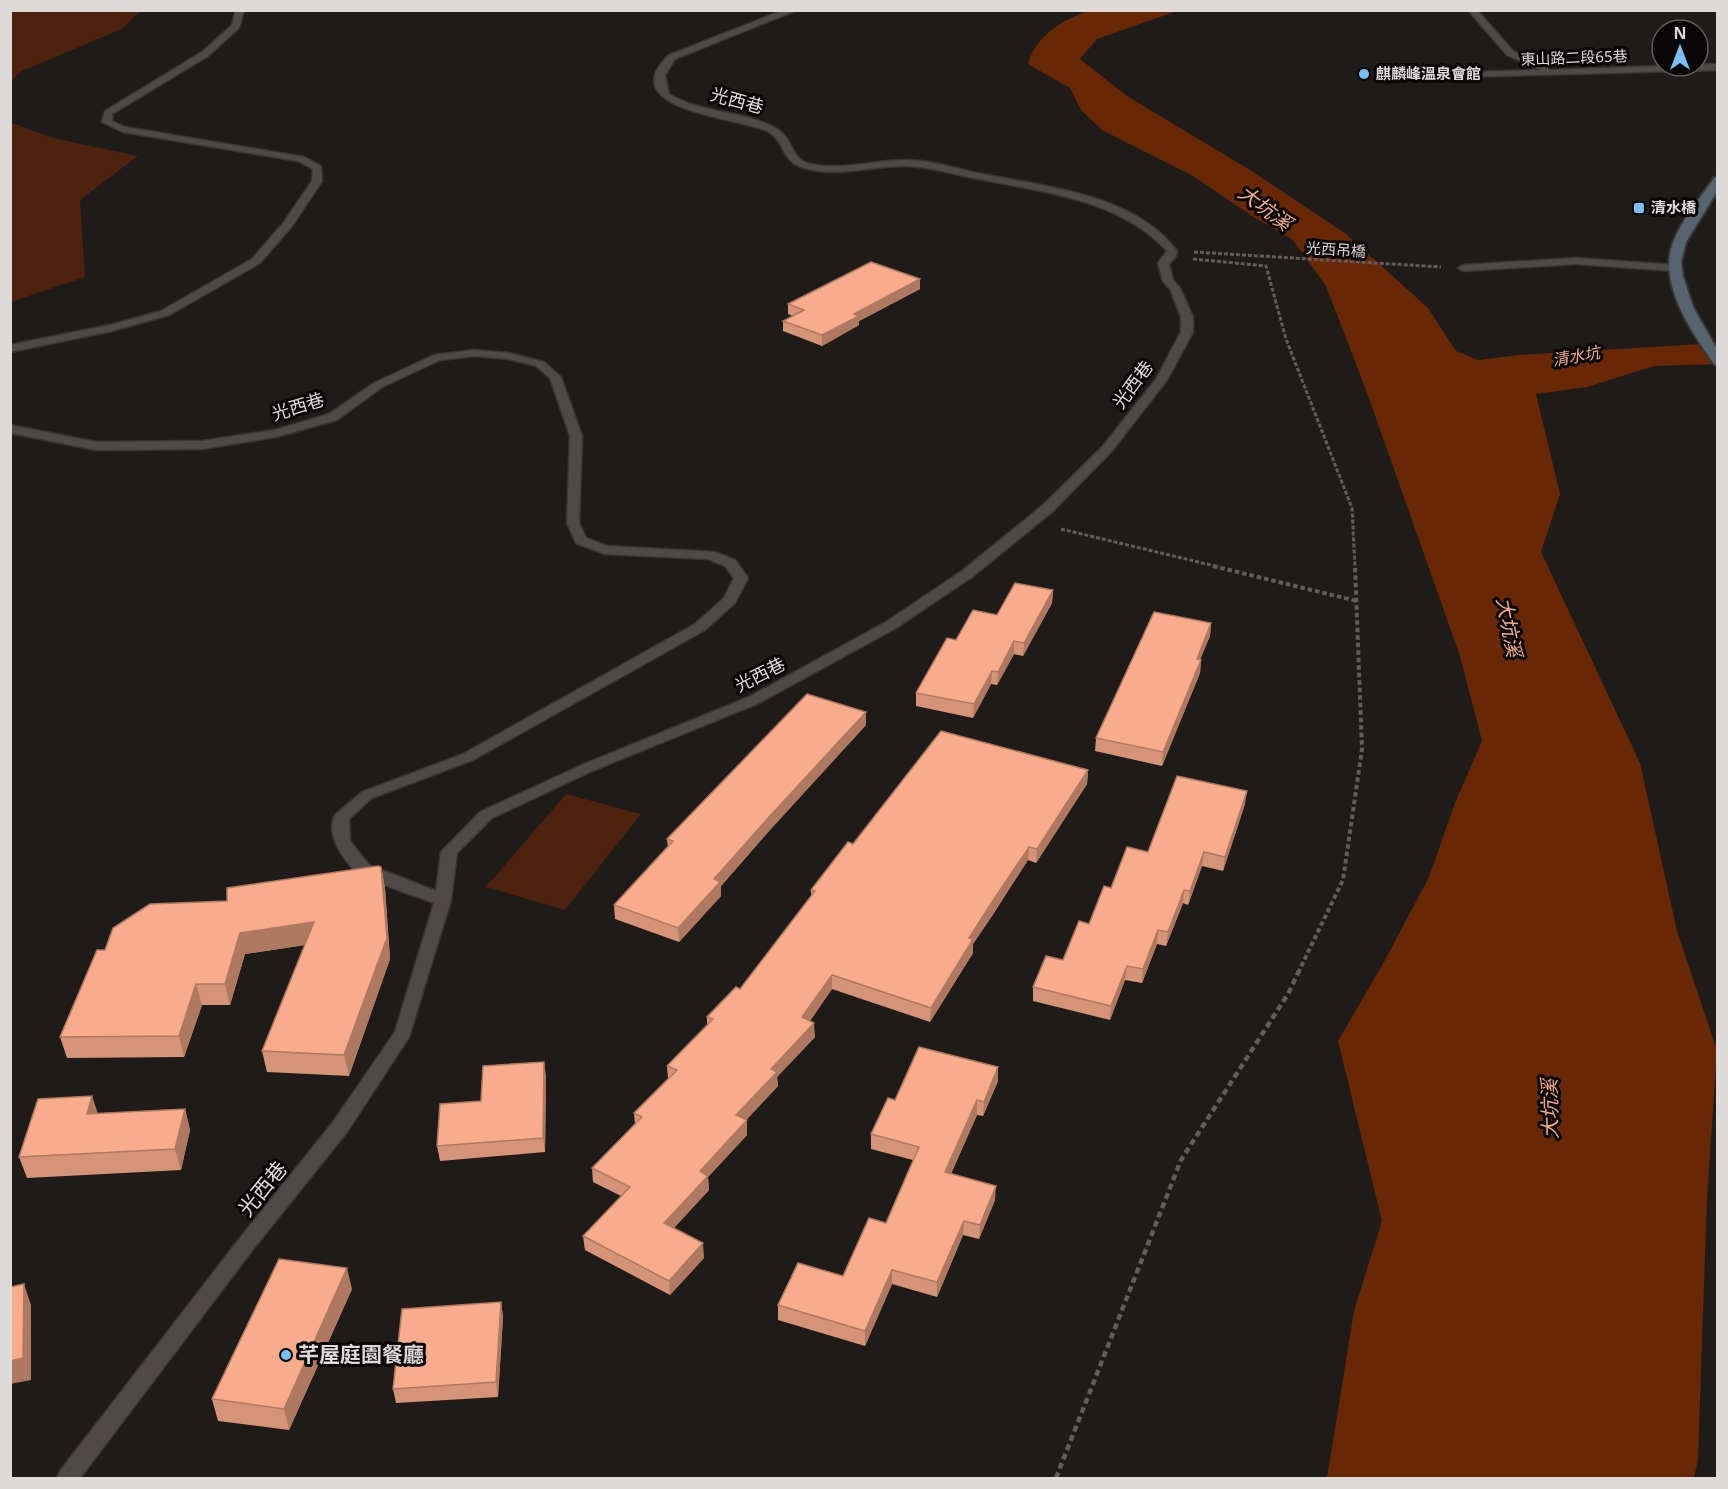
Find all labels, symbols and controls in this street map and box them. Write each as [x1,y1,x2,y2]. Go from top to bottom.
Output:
north arrow [1650,18,1710,78]
text: N [1673,22,1687,44]
street label: 東山路二段65巷 [1520,45,1628,69]
place label: 麒麟峰溫泉會館 [1376,63,1481,83]
marker: 麒麟峰溫泉會館 [1357,67,1371,81]
street label: 光西巷 [708,81,766,119]
water label: 大坑溪 [1233,179,1300,238]
place label: 清水橋 [1651,197,1697,217]
marker: 清水橋 [1632,201,1646,215]
street label: 光西吊橋 [1305,237,1367,261]
water label: 清水坑 [1550,341,1604,371]
street label: 光西巷 [1107,356,1158,413]
street label: 光西巷 [268,387,327,425]
water label: 大坑溪 [1491,595,1529,662]
street label: 光西巷 [730,651,789,697]
water label: 大坑溪 [1535,1076,1564,1139]
street label: 光西巷 [232,1155,293,1222]
place label: 芊屋庭園餐廳 [298,1340,424,1368]
marker: 芊屋庭園餐廳 [279,1348,293,1362]

